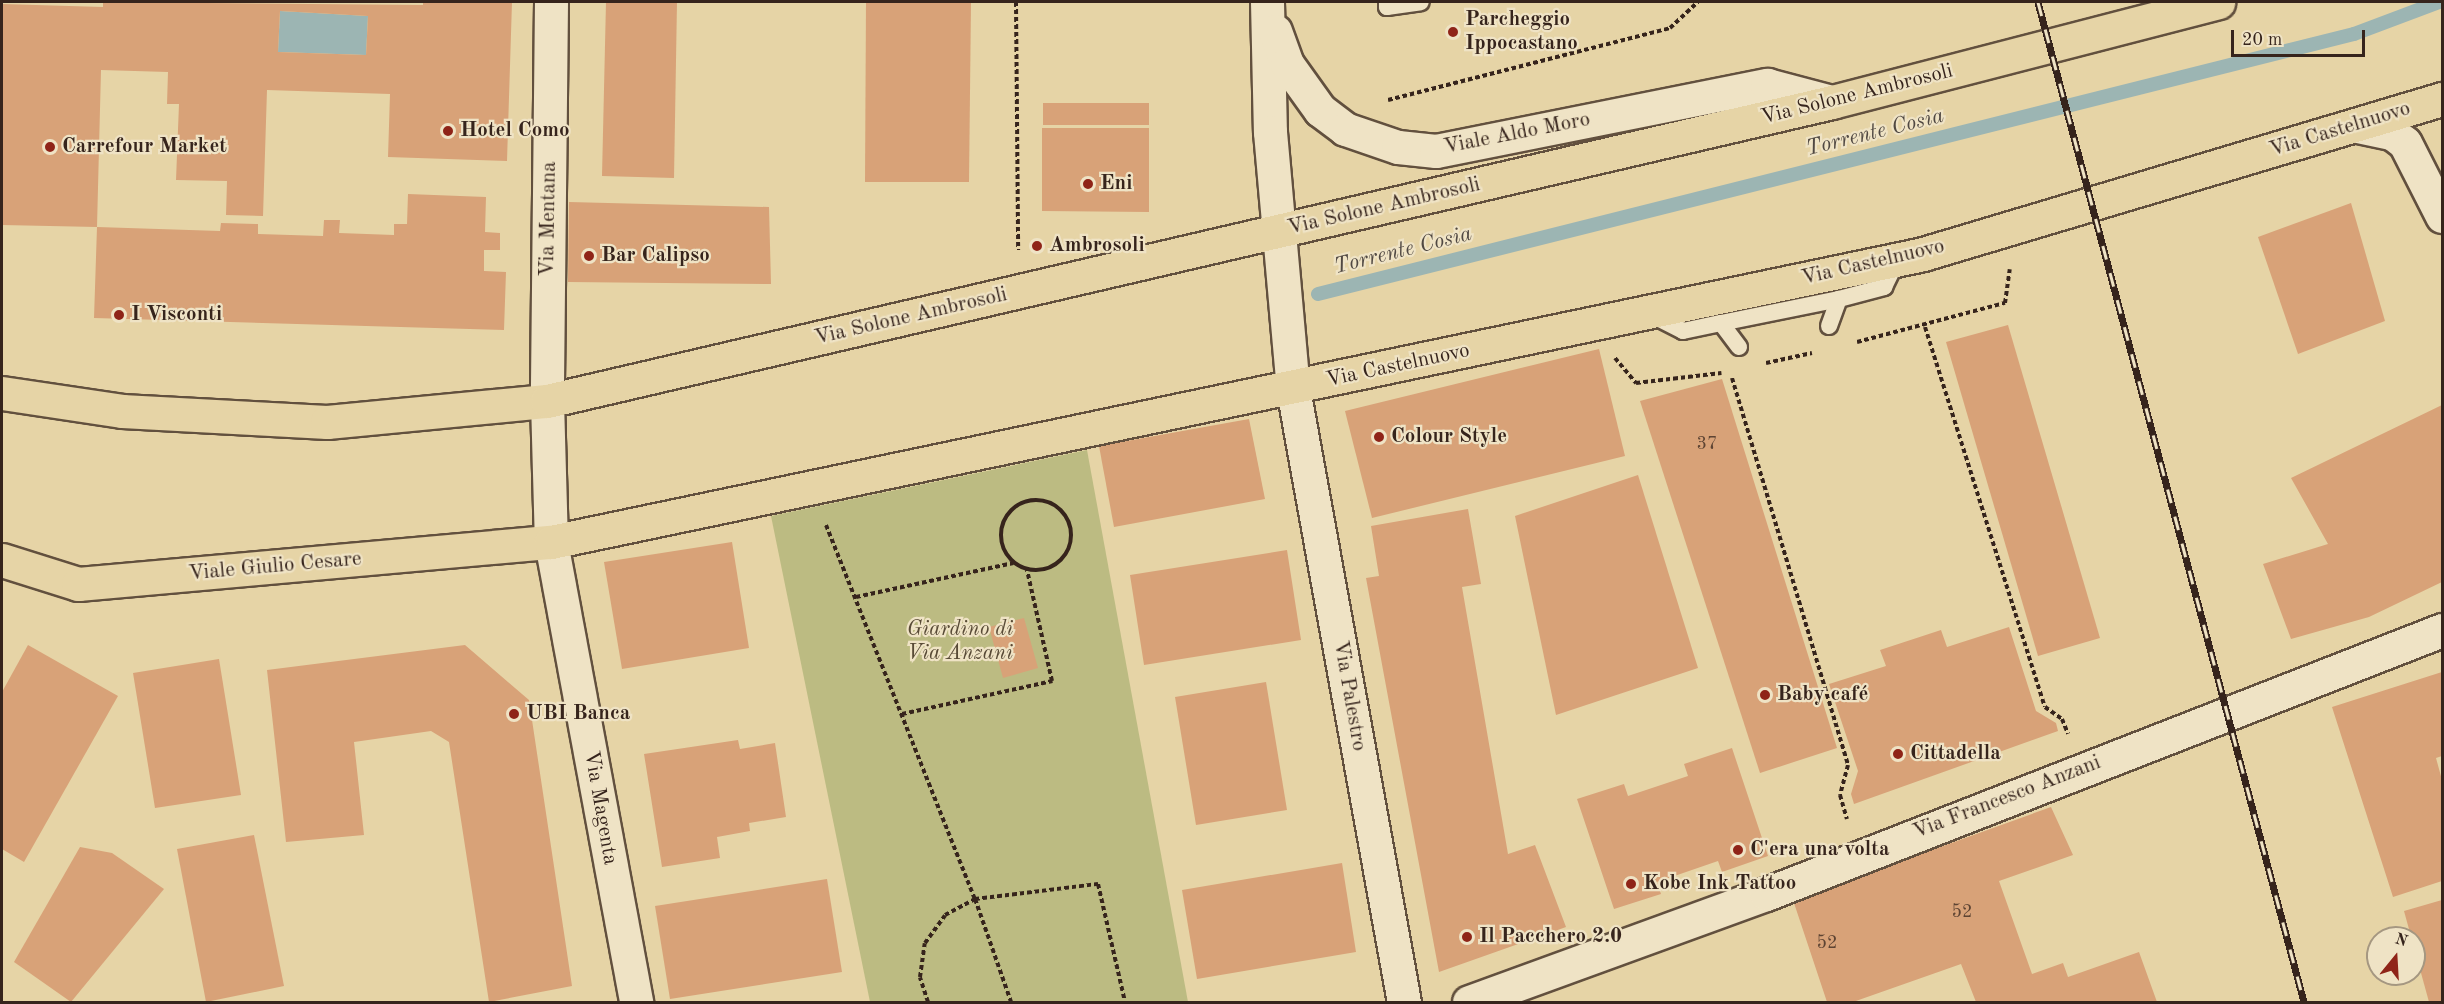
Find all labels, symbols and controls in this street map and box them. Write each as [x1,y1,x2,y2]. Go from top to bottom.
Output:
place label: Parcheggio Ippocastano [1465,7,1578,57]
scale bar [2234,18,2368,56]
marker: Parcheggio Ippocastano [1446,25,1460,39]
text: 20 m [2242,31,2282,49]
street label: Via Solone Ambrosoli [1758,59,1956,131]
street label: Via Castelnuovo [2266,97,2414,163]
water label: Torrente Cosia [1803,103,1947,163]
street label: Viale Aldo Moro [1442,107,1592,161]
place label: Hotel Como [460,118,570,144]
marker: Hotel Como [441,124,455,138]
place label: Carrefour Market [62,134,227,160]
marker: Carrefour Market [43,140,57,154]
street label: Via Mentana [535,161,563,277]
place label: Eni [1100,171,1132,197]
street label: Via Solone Ambrosoli [1285,173,1483,241]
marker: Eni [1081,177,1095,191]
water label: Torrente Cosia [1331,221,1475,281]
place label: Ambrosoli [1049,233,1145,259]
street label: Via Castelnuovo [1799,234,1947,292]
marker: Ambrosoli [1030,239,1044,253]
place label: Bar Calipso [601,243,710,269]
marker: Bar Calipso [582,249,596,263]
street label: Via Solone Ambrosoli [812,283,1010,351]
place label: I Visconti [131,302,222,328]
marker: I Visconti [112,308,126,322]
street label: Via Castelnuovo [1324,338,1472,394]
place label: Colour Style [1391,424,1507,450]
marker: Colour Style [1372,430,1386,444]
house number: 37 [1697,433,1717,455]
street label: Viale Giulio Cesare [187,547,363,587]
park label: Giardino di Via Anzani [907,617,1013,667]
street label: Via Palestro [1327,639,1371,753]
place label: Baby café [1777,682,1868,708]
marker: Baby café [1758,688,1772,702]
place label: UBI Banca [526,701,630,727]
marker: UBI Banca [507,707,521,721]
place label: Cittadella [1910,741,2001,767]
marker: Cittadella [1891,747,1905,761]
street label: Via Magenta [578,749,622,867]
street label: Via Francesco Anzani [1910,751,2104,845]
place label: C'era una volta [1750,837,1890,863]
marker: C'era una volta [1731,843,1745,857]
place label: Kobe Ink Tattoo [1643,871,1796,897]
marker: Kobe Ink Tattoo [1624,877,1638,891]
house number: 52 [1952,901,1972,923]
place label: Il Pacchero 2.0 [1479,924,1622,950]
north arrow [2366,926,2426,986]
marker: Il Pacchero 2.0 [1460,930,1474,944]
text: N [2393,931,2409,950]
house number: 52 [1817,932,1837,954]

